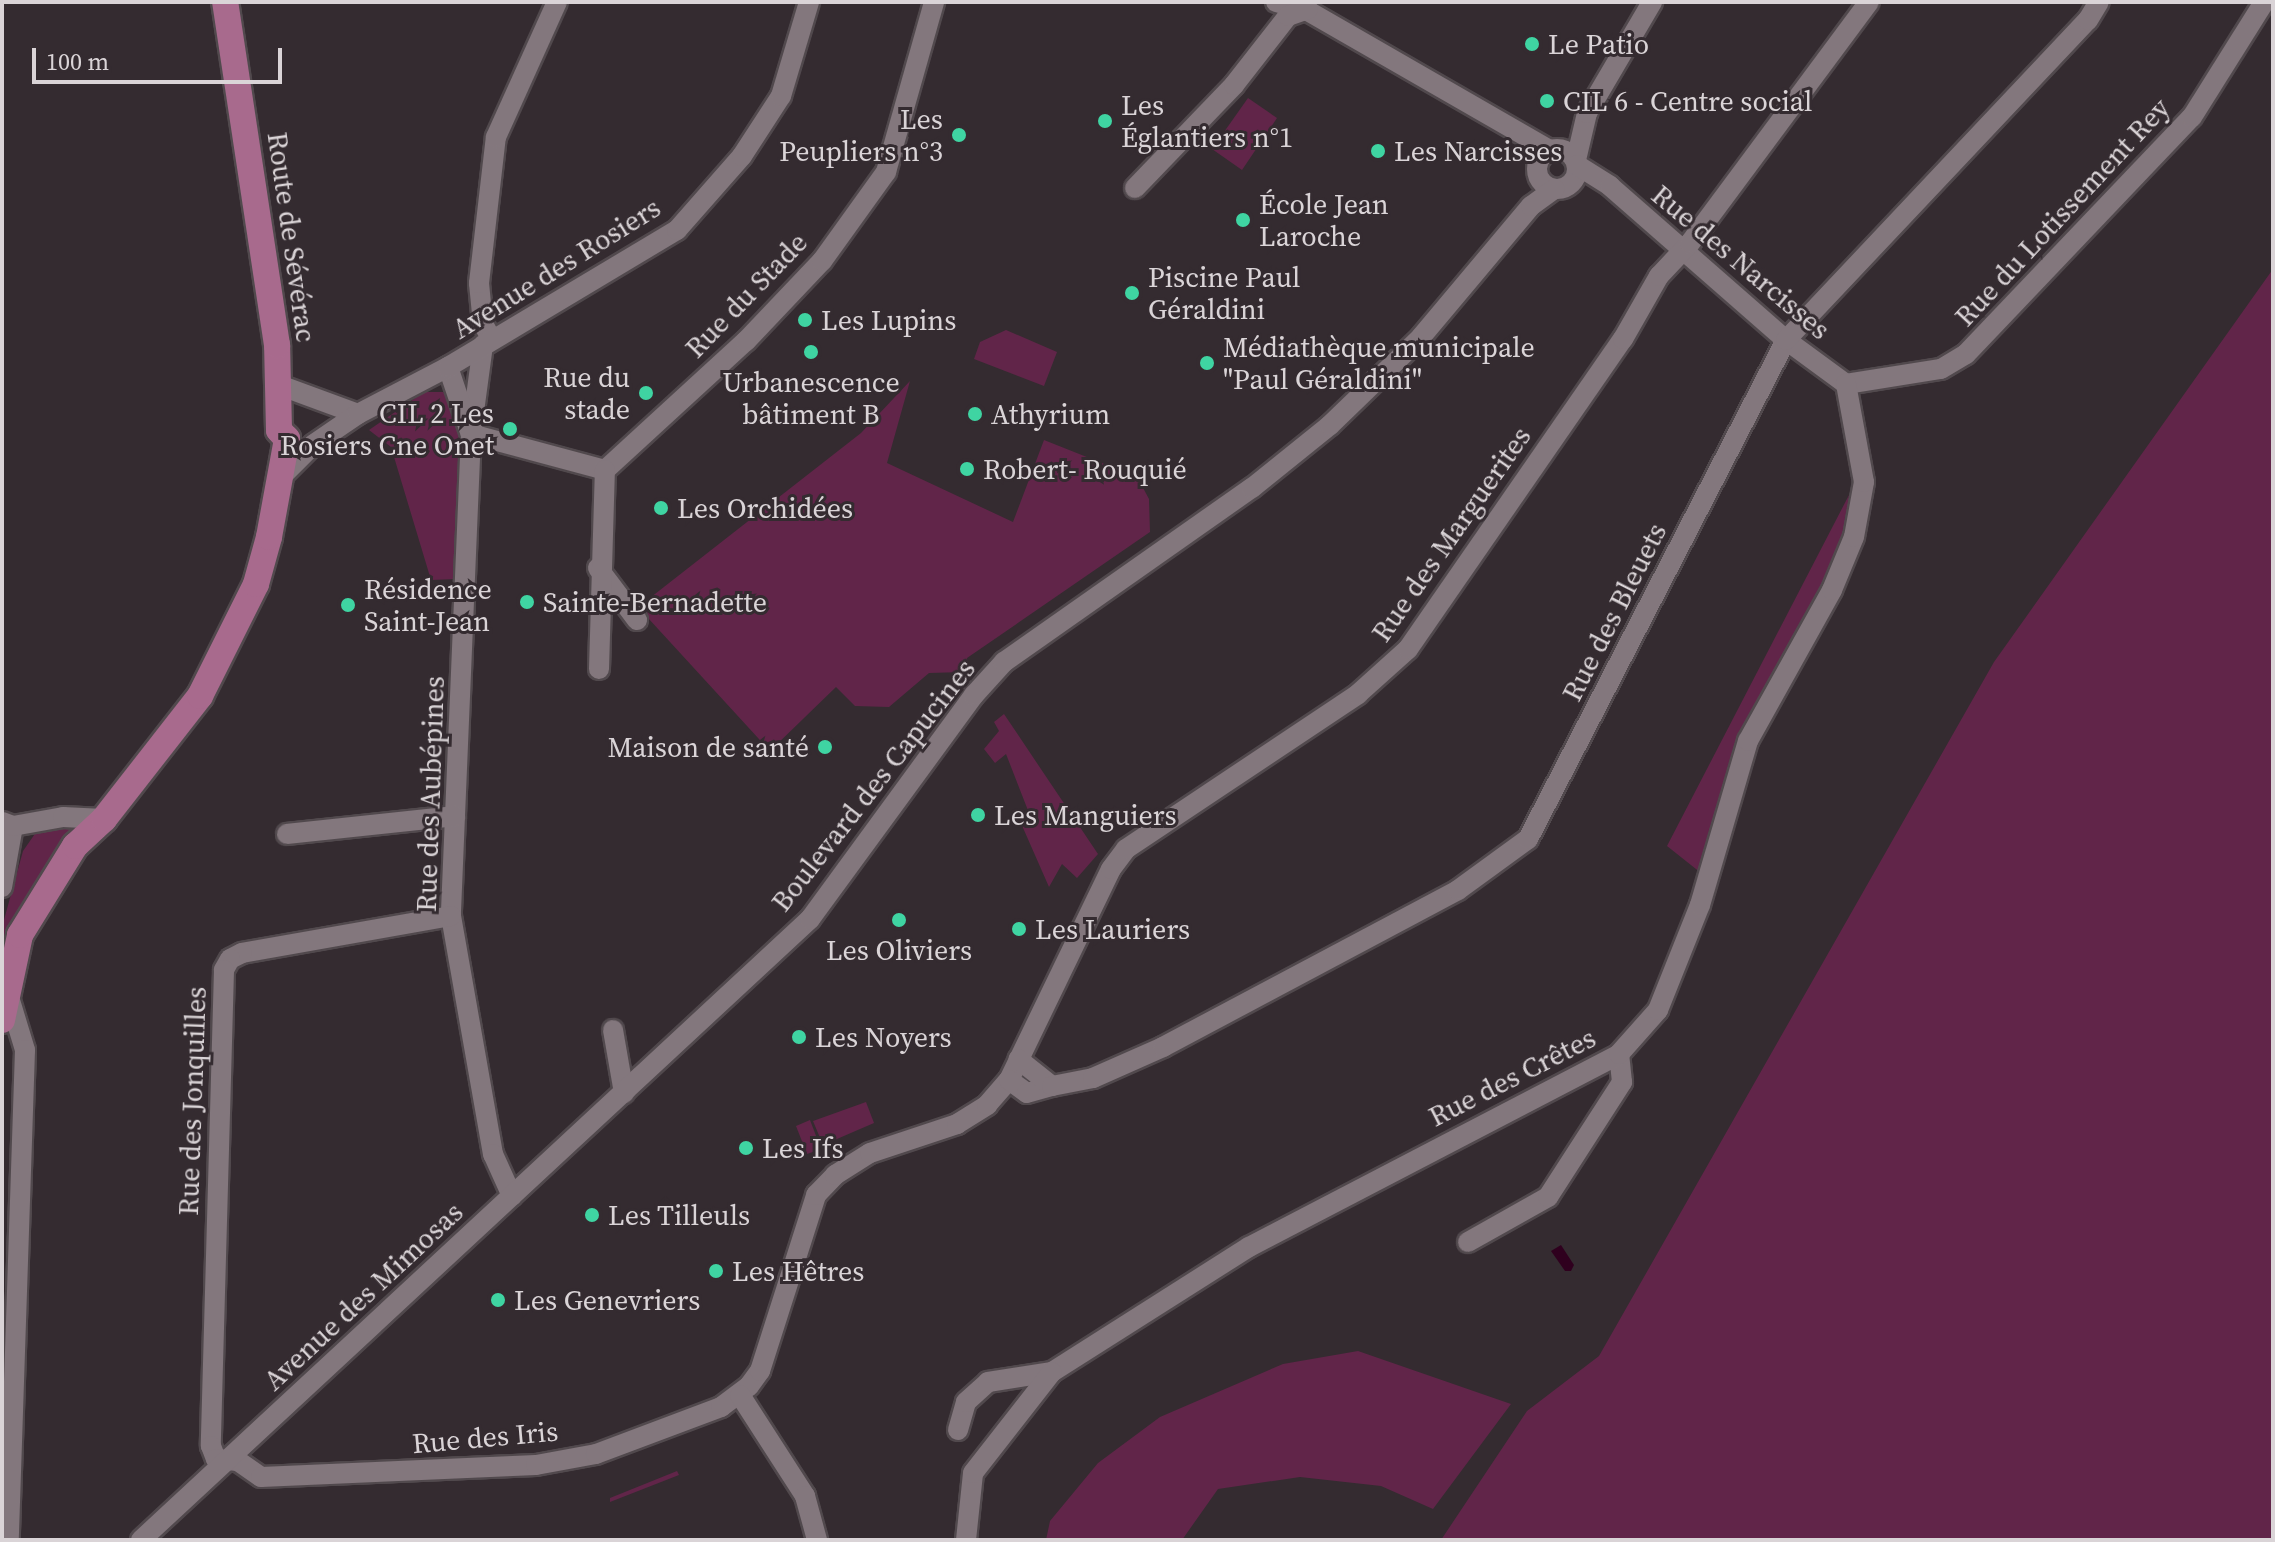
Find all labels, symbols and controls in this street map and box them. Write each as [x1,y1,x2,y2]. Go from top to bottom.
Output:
place label: Le Patio [1548,27,1649,61]
scale bar [36,32,286,82]
marker: Le Patio [1523,35,1541,53]
text: 100 m [46,45,109,78]
place label: CIL 6 - Centre social [1563,84,1812,118]
place label: Les Églantiers n°1 [1121,88,1293,154]
street label: Rue du Lotissement Rey [1948,91,2176,333]
marker: CIL 6 - Centre social [1538,92,1556,110]
place label: Les Peupliers n°3 [779,102,943,168]
marker: Les Églantiers n°1 [1096,112,1114,130]
marker: Les Peupliers n°3 [950,126,968,144]
street label: Route de Sévérac [261,130,323,344]
place label: Les Narcisses [1394,134,1562,168]
marker: Les Narcisses [1369,142,1387,160]
street label: Rue des Narcisses [1645,178,1837,346]
place label: École Jean Laroche [1259,187,1389,253]
street label: Avenue des Rosiers [446,190,666,346]
marker: École Jean Laroche [1234,211,1252,229]
street label: Rue du Stade [678,226,814,364]
place label: Piscine Paul Géraldini [1148,260,1300,326]
marker: Piscine Paul Géraldini [1123,284,1141,302]
place label: Les Lupins [821,303,956,337]
marker: Les Lupins [796,311,814,329]
place label: Médiathèque municipale "Paul Géraldini" [1223,330,1535,396]
marker: Urbanescence bâtiment B [802,343,820,361]
marker: Médiathèque municipale "Paul Géraldini" [1198,354,1216,372]
place label: Rue du stade [543,360,630,426]
place label: Urbanescence bâtiment B [722,365,900,431]
marker: Rue du stade [637,384,655,402]
place label: CIL 2 Les Rosiers Cne Onet [280,396,494,462]
place label: Athyrium [991,397,1110,431]
marker: Athyrium [966,405,984,423]
marker: CIL 2 Les Rosiers Cne Onet [501,420,519,438]
street label: Rue des Marguerites [1364,420,1538,648]
place label: Robert- Rouquié [983,452,1187,486]
marker: Robert- Rouquié [958,460,976,478]
place label: Les Orchidées [677,491,853,525]
marker: Les Orchidées [652,499,670,517]
street label: Rue des Bleuets [1555,517,1673,707]
place label: Résidence Saint-Jean [364,572,492,638]
place label: Sainte-Bernadette [543,585,767,619]
marker: Sainte-Bernadette [518,593,536,611]
marker: Résidence Saint-Jean [339,596,357,614]
street label: Boulevard des Capucines [764,652,982,918]
street label: Rue des Aubépines [409,675,451,913]
place label: Maison de santé [608,730,809,764]
marker: Maison de santé [816,738,834,756]
place label: Les Manguiers [994,798,1177,832]
marker: Les Manguiers [969,806,987,824]
marker: Les Oliviers [890,911,908,929]
place label: Les Lauriers [1035,912,1190,946]
marker: Les Lauriers [1010,920,1028,938]
place label: Les Oliviers [826,933,972,967]
street label: Rue des Jonquilles [171,986,213,1216]
place label: Les Noyers [815,1020,952,1054]
street label: Rue des Crêtes [1423,1021,1601,1133]
marker: Les Noyers [790,1028,808,1046]
place label: Les Ifs [762,1131,844,1165]
marker: Les Ifs [737,1139,755,1157]
street label: Avenue des Mimosas [256,1195,470,1397]
place label: Les Tilleuls [608,1198,751,1232]
marker: Les Tilleuls [583,1206,601,1224]
place label: Les Hêtres [732,1254,865,1288]
marker: Les Hêtres [707,1262,725,1280]
place label: Les Genevriers [514,1283,700,1317]
marker: Les Genevriers [489,1291,507,1309]
street label: Rue des Iris [411,1414,559,1460]

